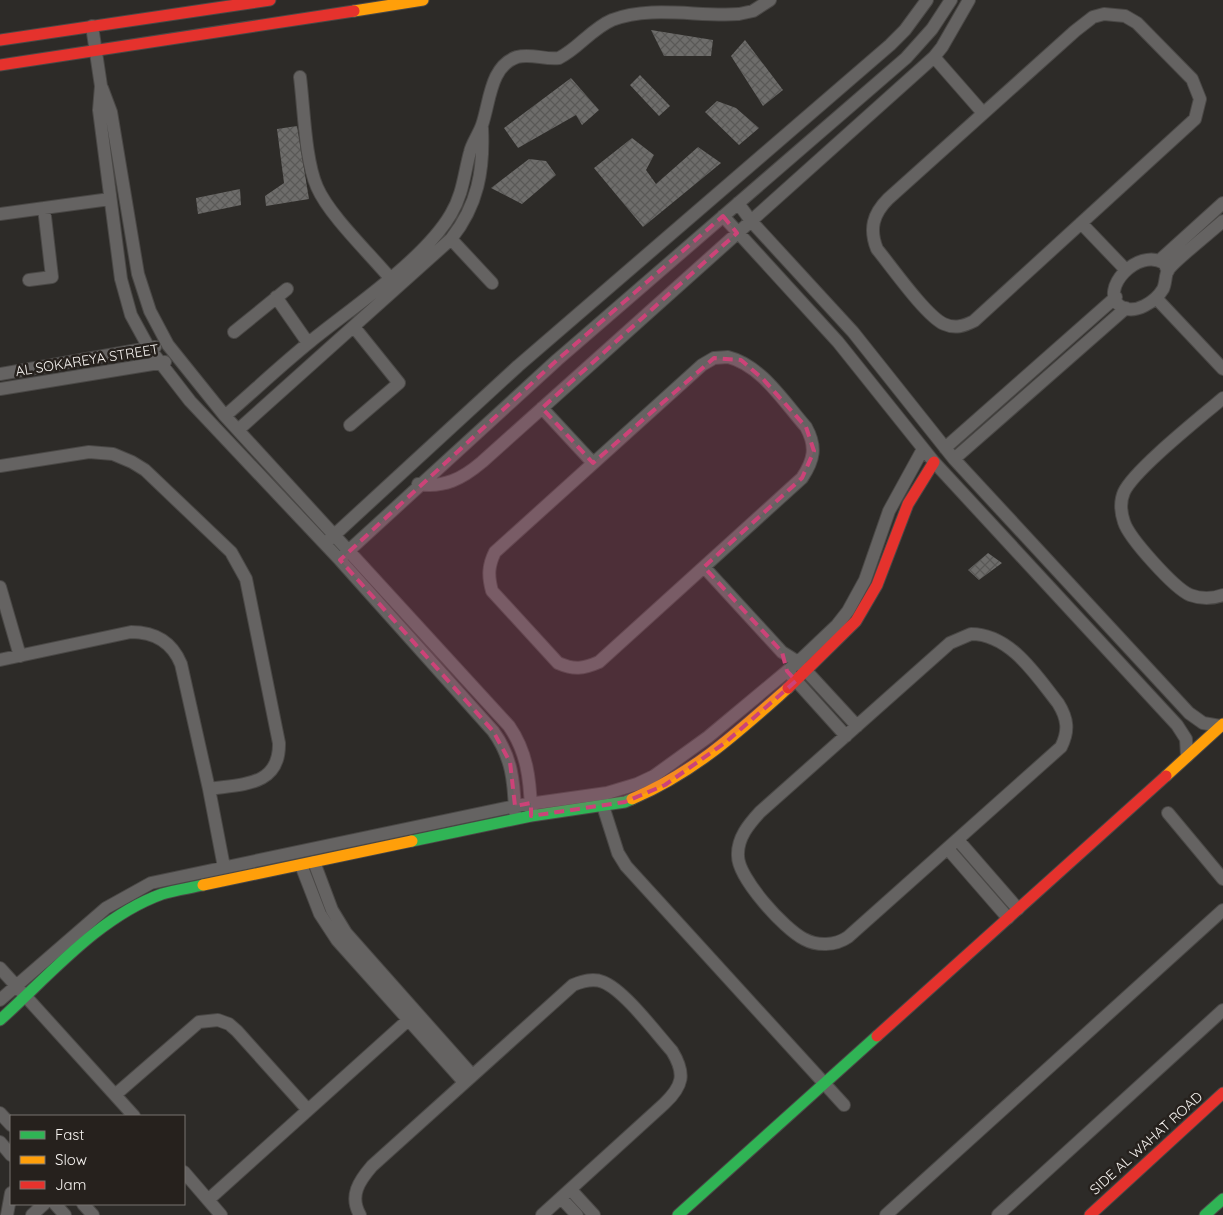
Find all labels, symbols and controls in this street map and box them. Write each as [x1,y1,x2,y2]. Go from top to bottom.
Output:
street label: AL SOKAREYA STREET [14,340,160,380]
street label: SIDE AL WAHAT ROAD [1086,1088,1206,1198]
legend [10,1115,185,1205]
text: Fast [55,1125,84,1144]
text: Slow [55,1150,87,1169]
text: Jam [55,1175,86,1194]

